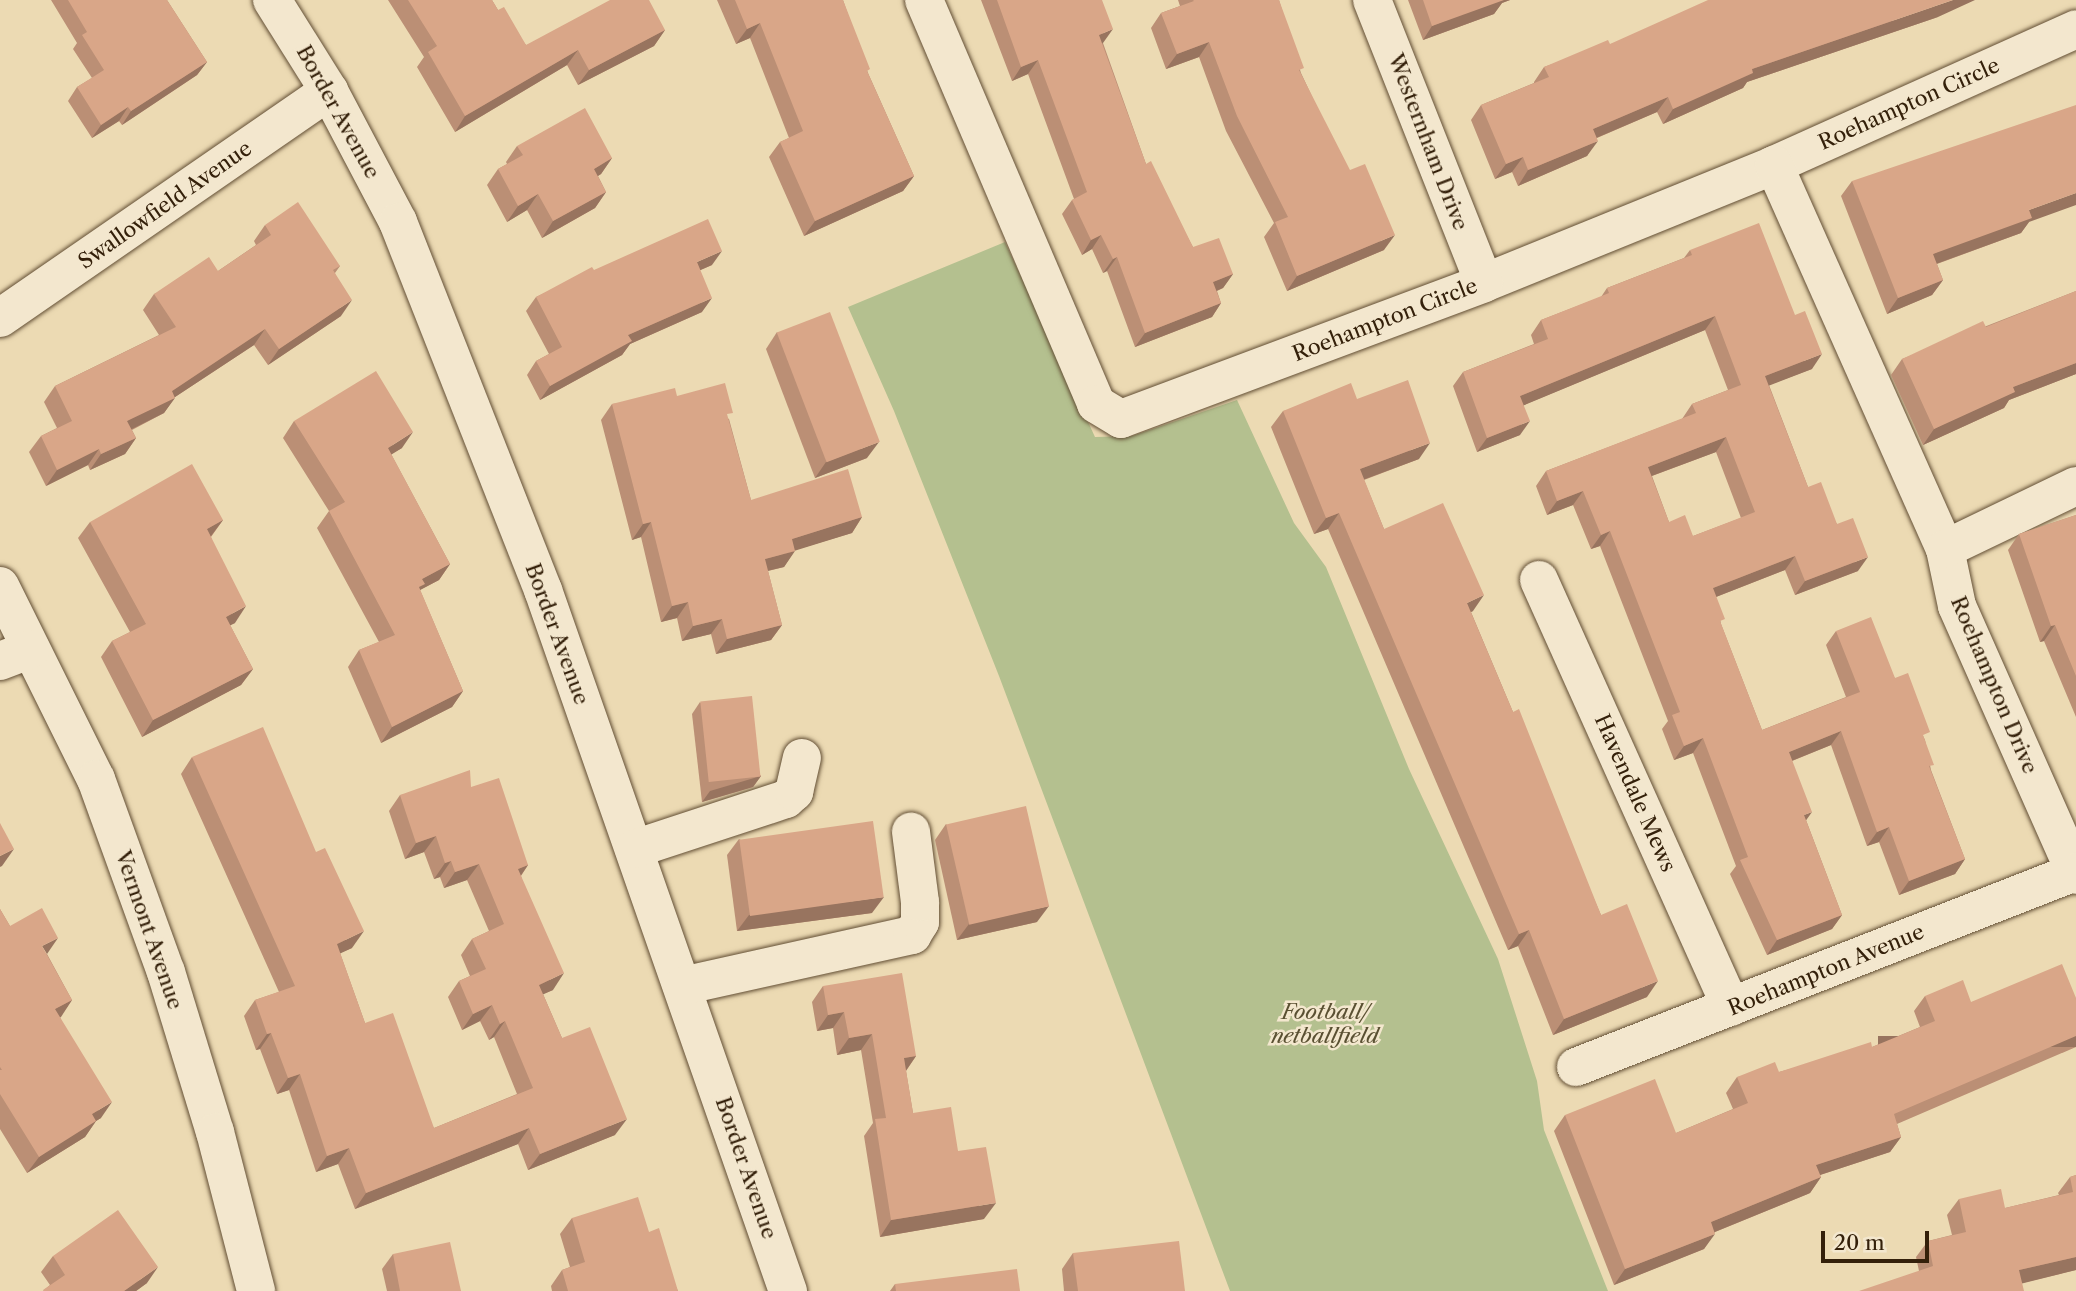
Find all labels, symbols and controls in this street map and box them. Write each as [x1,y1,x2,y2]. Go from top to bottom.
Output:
street label: Border Avenue [291,40,385,184]
street label: Westernham Drive [1383,50,1473,234]
street label: Roehampton Circle [1814,53,2004,155]
street label: Swallowfield Avenue [73,135,257,275]
street label: Roehampton Circle [1289,273,1481,367]
street label: Border Avenue [520,559,594,709]
street label: Roehampton Drive [1945,593,2043,777]
street label: Havendale Mews [1589,710,1681,876]
street label: Vermont Avenue [110,847,188,1013]
street label: Roehampton Avenue [1724,919,1928,1021]
park label: Football/ netballfield [1271,999,1379,1049]
street label: Border Avenue [710,1093,782,1243]
scale bar [1824,1218,1932,1262]
text: 20 m [1834,1230,1885,1255]

